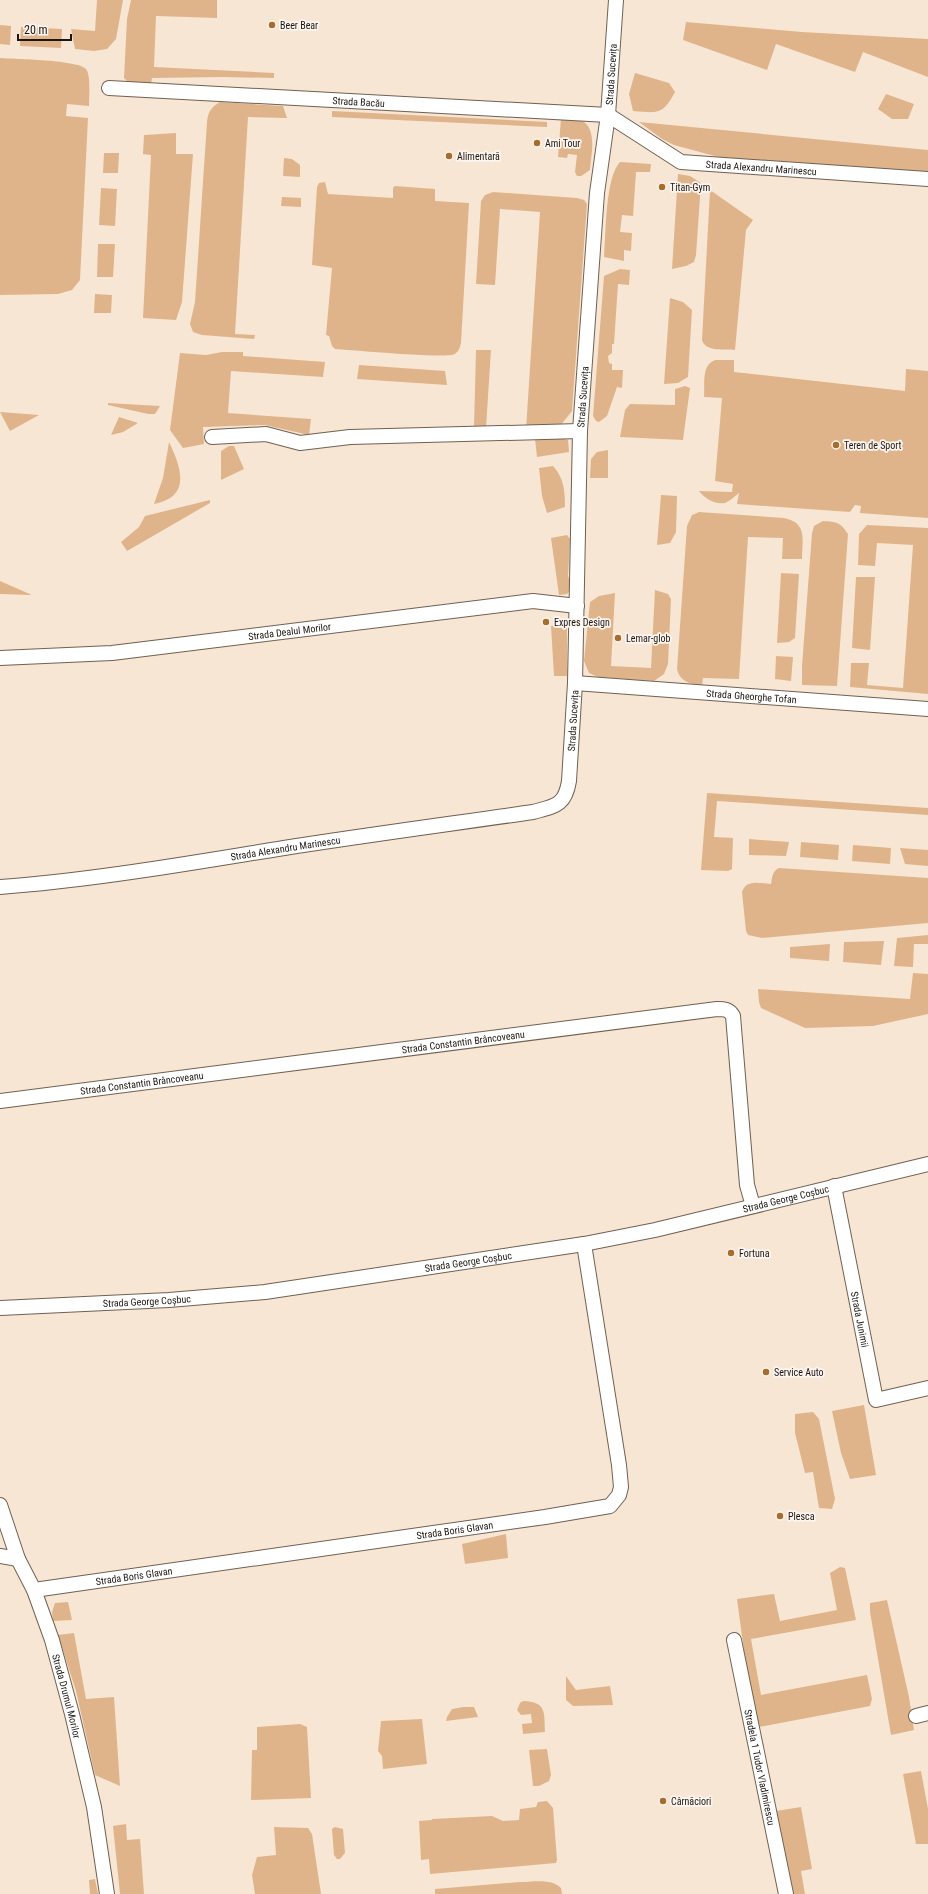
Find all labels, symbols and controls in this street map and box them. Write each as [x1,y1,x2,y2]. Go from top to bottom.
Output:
scale bar [18,16,71,42]
marker: Beer Bear [267,20,277,30]
place label: Beer Bear [280,20,318,31]
text: 20 m [24,23,48,37]
street label: Strada Sucevița [603,43,619,105]
street label: Strada Bacău [332,95,385,108]
marker: Ami Tour [532,138,542,148]
place label: Ami Tour [545,138,580,149]
marker: Alimentară [444,151,454,161]
place label: Alimentară [457,151,500,162]
street label: Strada Alexandru Marinescu [705,158,817,177]
marker: Titan-Gym [657,182,667,192]
place label: Titan-Gym [670,182,710,193]
street label: Strada Sucevița [575,366,591,428]
marker: Teren de Sport [831,440,841,450]
place label: Teren de Sport [844,440,902,451]
marker: Expres Design [541,617,551,627]
place label: Expres Design [554,617,610,628]
street label: Strada Dealul Morilor [248,621,331,642]
marker: Lemar-glob [613,633,623,643]
place label: Lemar-glob [626,633,671,644]
street label: Strada Gheorghe Tofan [706,687,797,705]
street label: Strada Sucevița [565,689,581,752]
street label: Strada Alexandru Marinescu [230,834,341,862]
street label: Strada Constantin Brâncoveanu [401,1028,526,1055]
street label: Strada Constantin Brâncoveanu [80,1069,204,1096]
street label: Strada George Coșbuc [742,1183,830,1214]
marker: Fortuna [726,1248,736,1258]
place label: Fortuna [739,1248,770,1259]
street label: Strada George Coșbuc [424,1249,513,1273]
street label: Strada Junimii [849,1291,871,1348]
street label: Strada George Coșbuc [103,1293,192,1309]
marker: Service Auto [761,1367,771,1377]
place label: Service Auto [774,1367,824,1378]
marker: Plesca [775,1511,785,1521]
place label: Plesca [788,1511,815,1522]
street label: Strada Boris Glavan [416,1519,494,1541]
street label: Strada Boris Glavan [95,1565,173,1587]
street label: Strada Drumul Morilor [51,1653,83,1739]
street label: Stradela 1 Tudor Vladimirescu [743,1708,777,1827]
marker: Cârnăciori [658,1796,668,1806]
place label: Cârnăciori [671,1796,711,1807]

